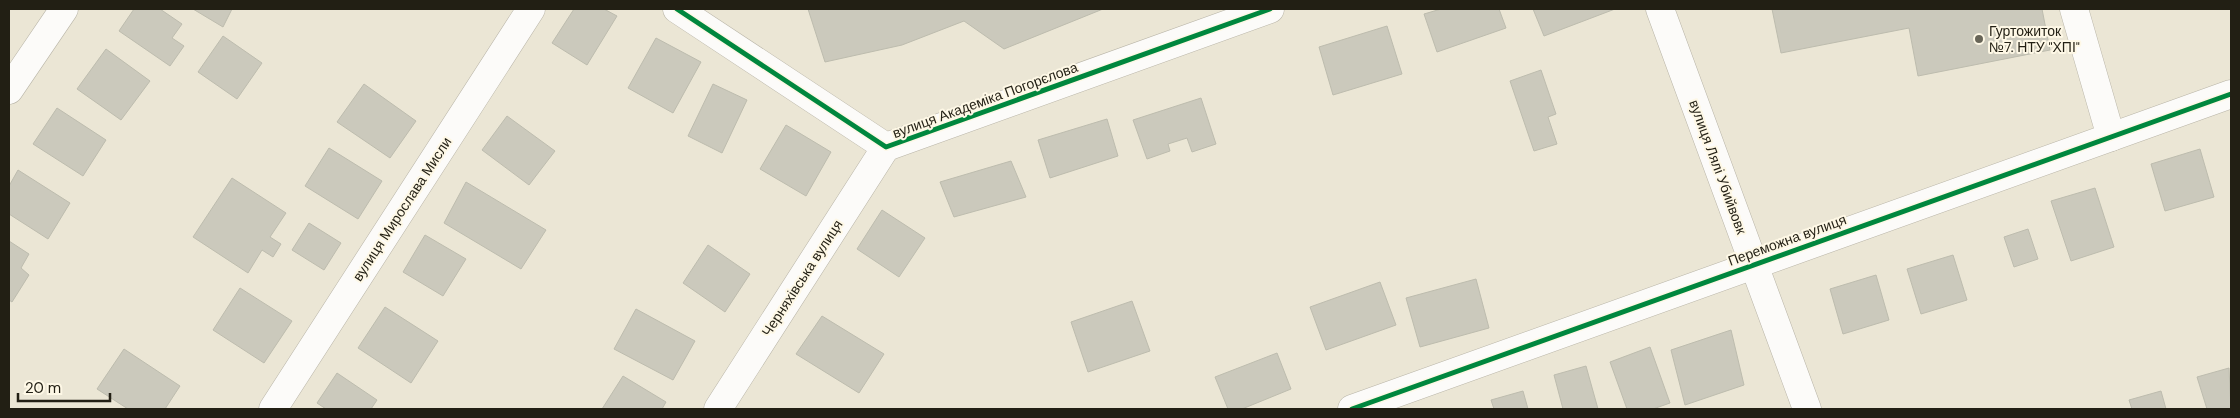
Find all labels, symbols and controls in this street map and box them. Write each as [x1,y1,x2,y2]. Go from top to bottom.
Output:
place label: Гуртожиток №7. НТУ "ХПІ" [1989,22,2080,56]
marker: Гуртожиток №7. НТУ "ХПІ" [1973,33,1985,45]
street label: вулиця Академіка Погорєлова [890,58,1080,142]
street label: вулиця Лялі Убийвовк [1685,97,1751,238]
street label: вулиця Мирослава Мисли [349,133,455,285]
street label: Переможна вулиця [1725,210,1849,270]
street label: Черняхівська вулиця [758,216,846,340]
scale bar [18,370,110,402]
text: 20 m [25,378,61,398]

